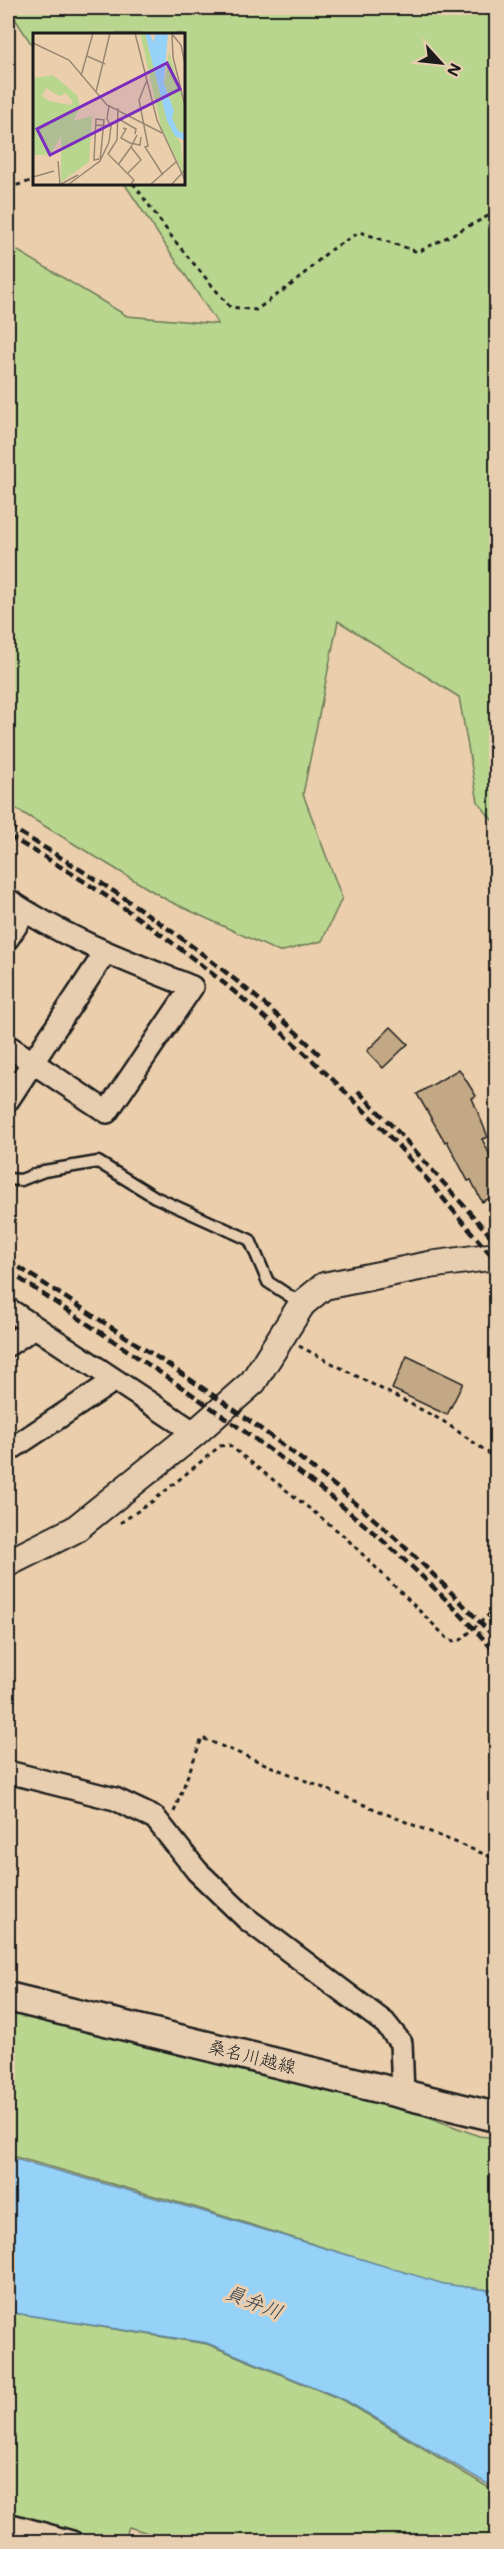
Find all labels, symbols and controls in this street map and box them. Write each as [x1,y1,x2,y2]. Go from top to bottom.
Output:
inset map [33,33,184,184]
north arrow [411,33,471,93]
text: N [443,60,467,80]
street label: 桑名川越線 [206,2033,299,2079]
water label: 員弁川 [222,2278,287,2324]

